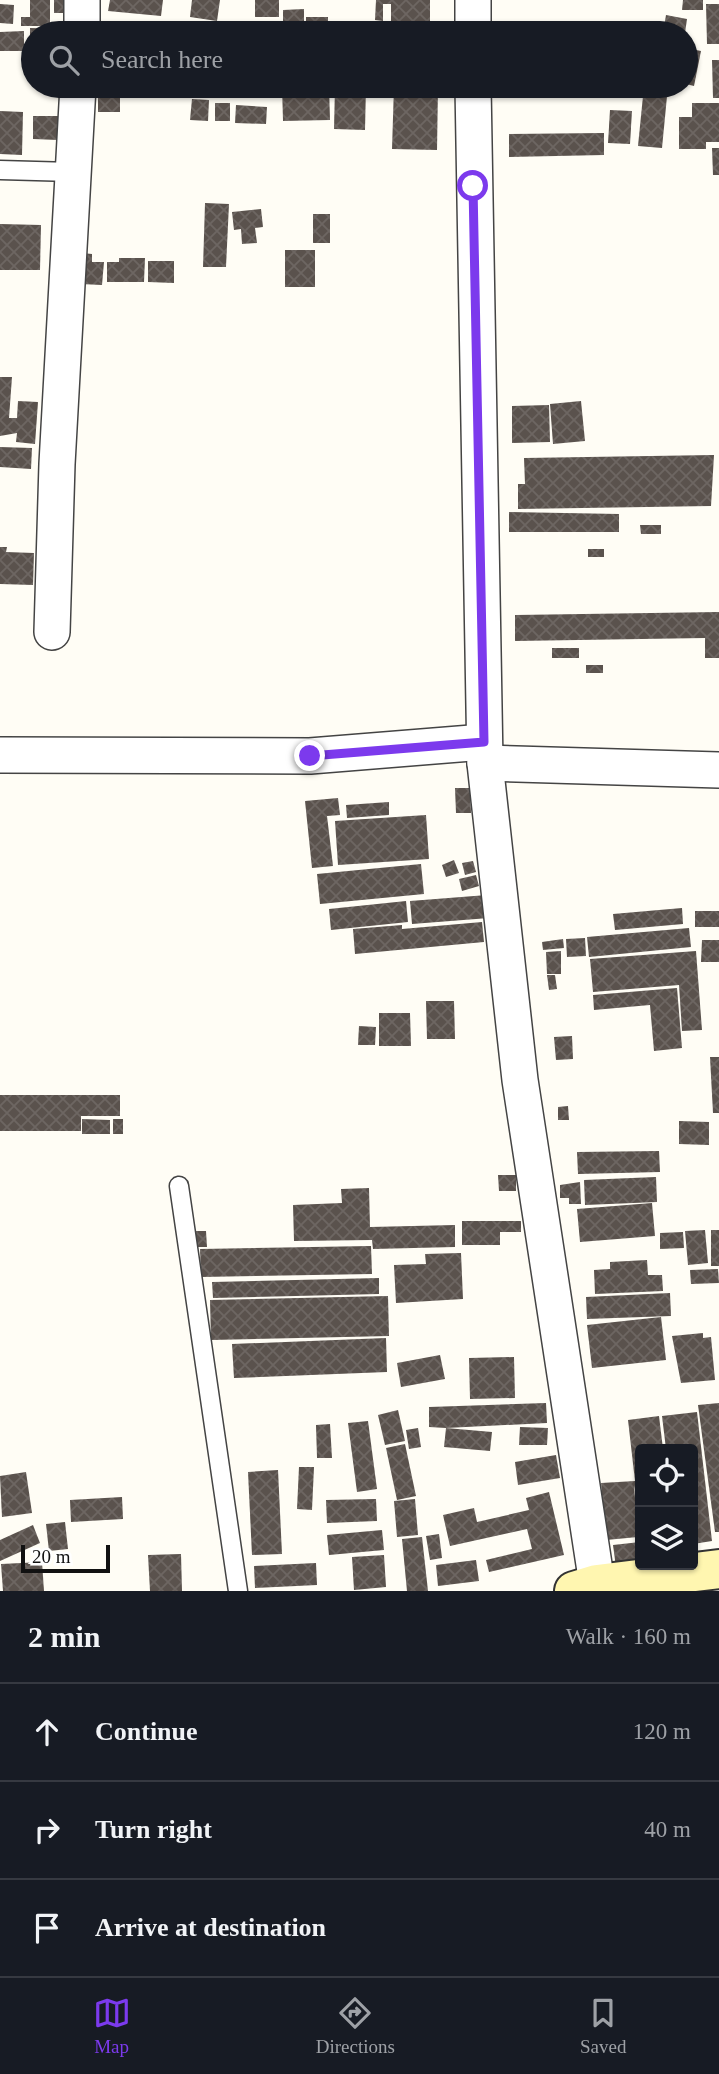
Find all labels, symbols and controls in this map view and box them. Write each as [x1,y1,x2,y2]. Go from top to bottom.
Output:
search box [21,21,698,98]
icon: search [45,41,83,79]
text: Search here [101,45,223,74]
route start [457,170,488,201]
route end [294,740,325,771]
map controls [635,1444,698,1570]
button: locate [635,1444,698,1507]
button: layers [635,1507,698,1570]
scale bar [21,1542,110,1574]
text: 20 m [32,1546,71,1567]
text: 2 min [28,1620,101,1653]
text: Walk · 160 m [566,1624,691,1649]
icon: ahead [28,1713,66,1751]
text: Continue [95,1717,198,1746]
text: 120 m [633,1719,691,1744]
icon: right [28,1811,66,1849]
text: Turn right [95,1815,212,1844]
text: 40 m [644,1817,691,1842]
icon: arrive [28,1909,66,1947]
text: Arrive at destination [95,1913,326,1942]
tab: Map [93,1994,131,2058]
tab: Directions [316,1994,395,2058]
tab: Saved [580,1994,626,2058]

